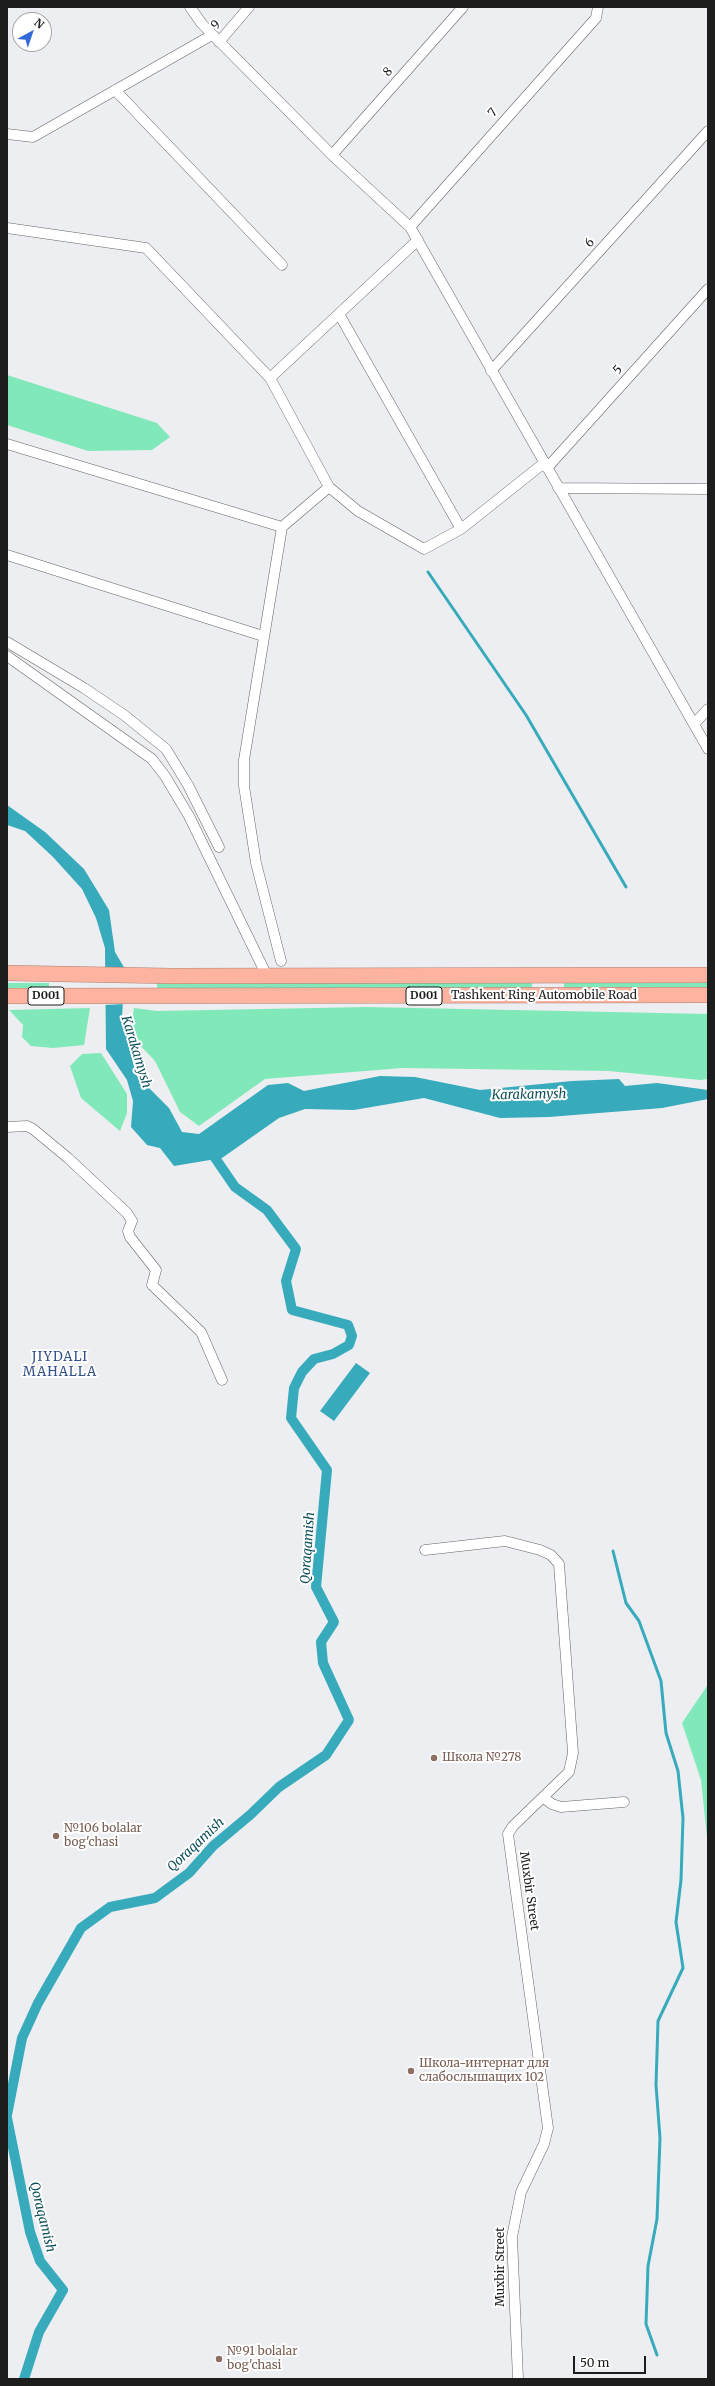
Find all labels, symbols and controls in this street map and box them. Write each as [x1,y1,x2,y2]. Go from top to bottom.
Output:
north arrow [12,12,52,52]
text: N [31,15,47,32]
street label: 9 [208,18,224,32]
street label: 8 [380,65,396,79]
street label: 7 [485,106,501,120]
street label: 6 [582,235,598,251]
street label: 5 [610,363,626,377]
road number: D001 [28,987,64,1005]
road number: D001 [406,987,442,1005]
street label: Tashkent Ring Automobile Road [451,989,637,1003]
water label: Karakamysh [118,1014,154,1090]
water label: Karakamysh [491,1087,567,1103]
district label: JIYDALI MAHALLA [23,1349,97,1380]
water label: Qoraqamish [298,1511,318,1585]
place label: Школа №278 [442,1751,521,1765]
marker: Школа №278 [429,1753,439,1763]
water label: Qoraqamish [164,1815,228,1875]
place label: №106 bolalar bog'chasi [64,1822,142,1850]
marker: №106 bolalar bog'chasi [51,1831,61,1841]
street label: Muxbir Street [516,1851,542,1931]
place label: Школа-интернат для слабослышащих 102 [419,2057,549,2085]
marker: Школа-интернат для слабослышащих 102 [406,2066,416,2076]
water label: Qoraqamish [26,2180,58,2254]
street label: Muxbir Street [494,2227,508,2307]
place label: №91 bolalar bog'chasi [227,2345,298,2373]
scale bar [575,2348,648,2374]
marker: №91 bolalar bog'chasi [214,2354,224,2364]
text: 50 m [580,2355,609,2370]

